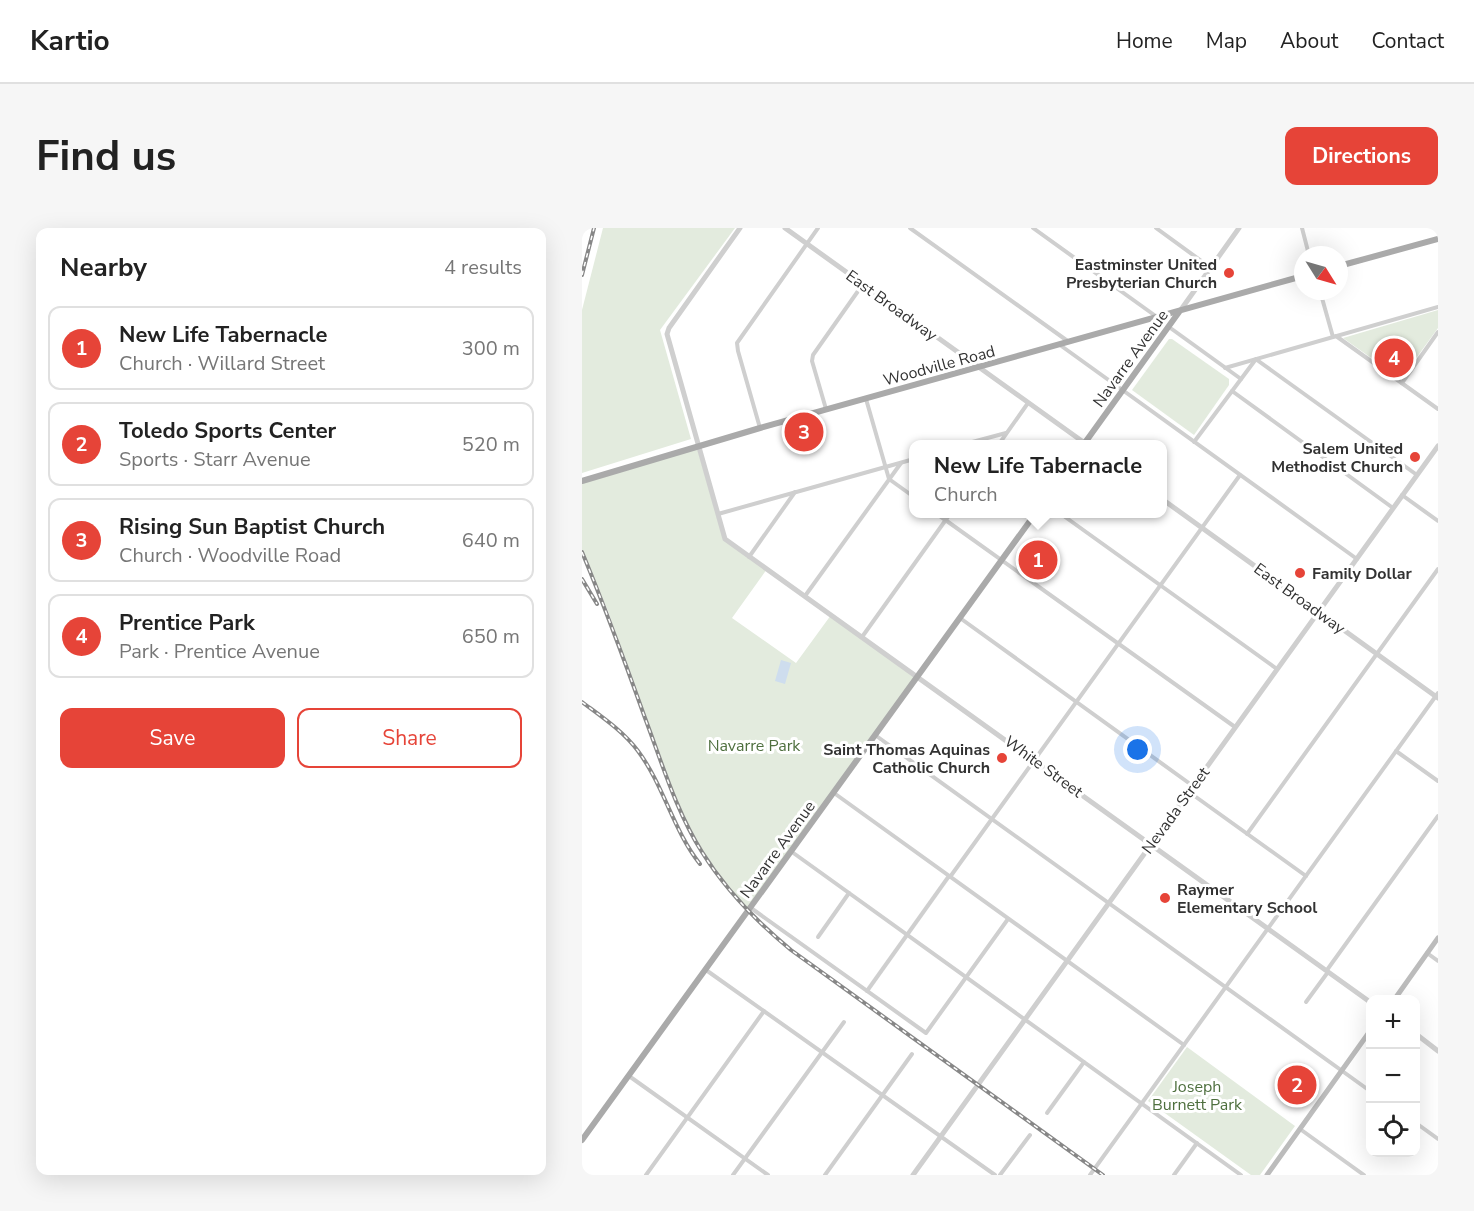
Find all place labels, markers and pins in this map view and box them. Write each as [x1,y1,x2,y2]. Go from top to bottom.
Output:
place label: Eastminster United Presbyterian Church [1066,254,1217,294]
marker: Eastminster United Presbyterian Church [1222,266,1236,280]
pin: 4 [1374,336,1414,380]
pin: 3 [784,410,824,454]
place label: Salem United Methodist Church [1271,438,1403,478]
marker: Salem United Methodist Church [1408,450,1422,464]
pin: 1 [1018,538,1058,582]
place label: Family Dollar [1312,563,1413,585]
marker: Family Dollar [1293,566,1307,580]
place label: Saint Thomas Aquinas Catholic Church [823,739,990,779]
marker: Saint Thomas Aquinas Catholic Church [995,751,1009,765]
place label: Raymer Elementary School [1177,879,1317,919]
marker: Raymer Elementary School [1158,891,1172,905]
pin: 2 [1278,1062,1316,1108]

